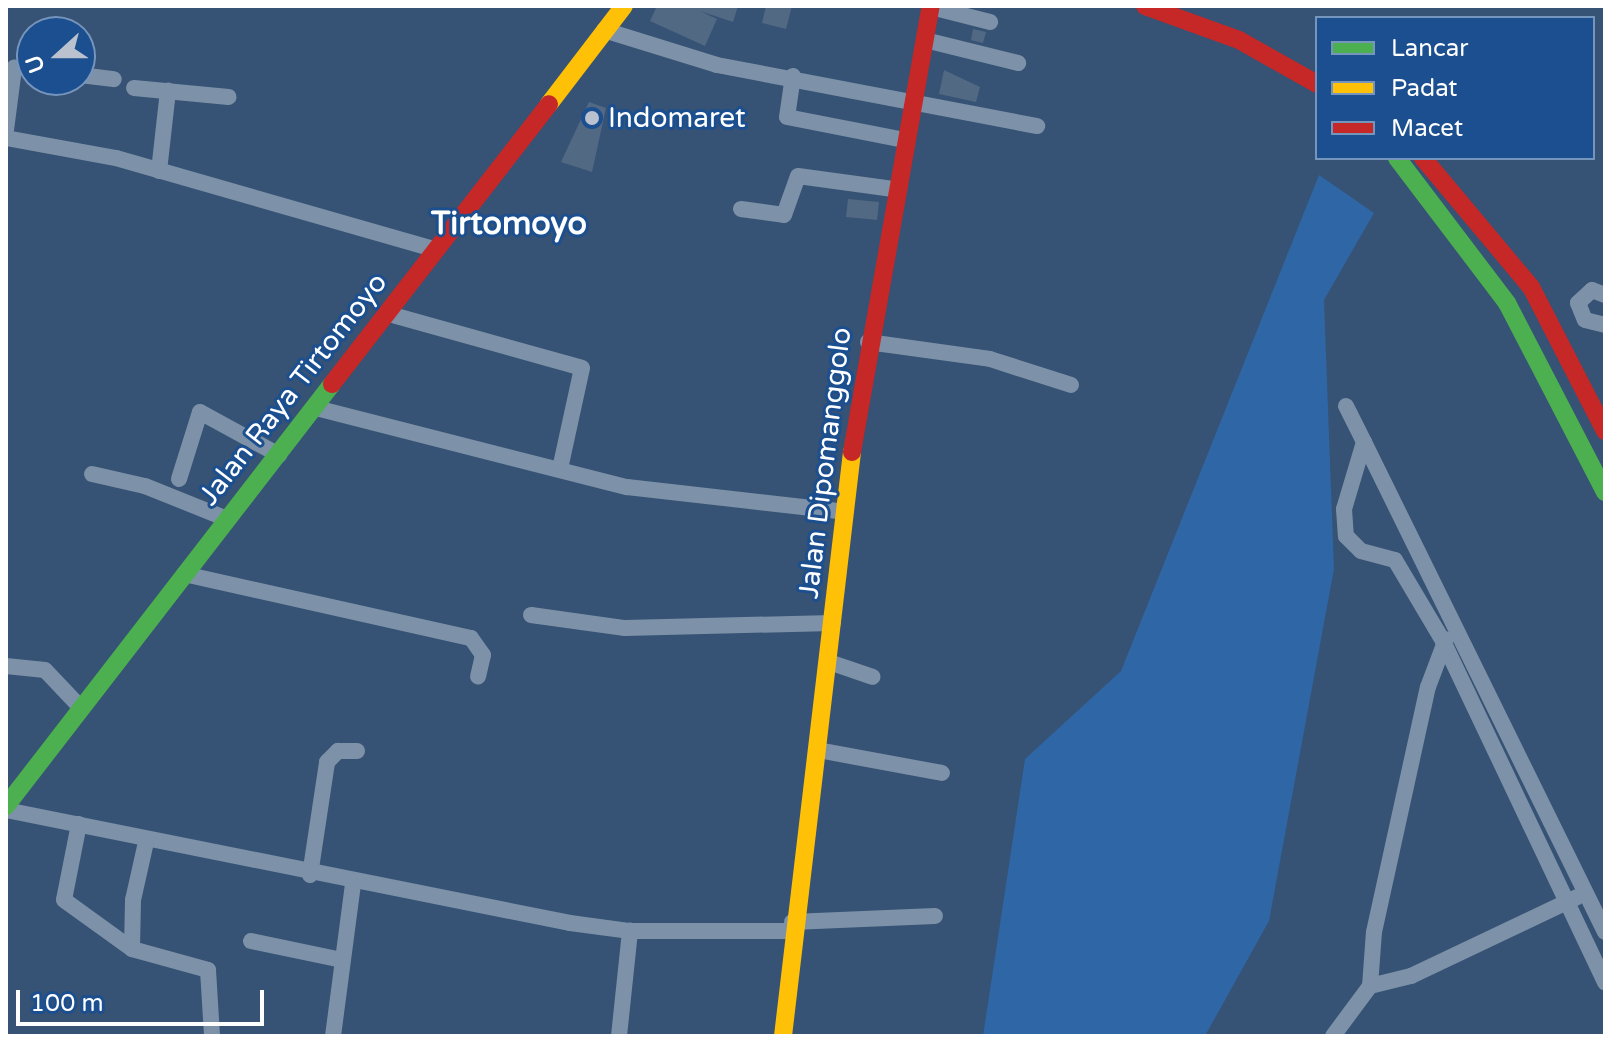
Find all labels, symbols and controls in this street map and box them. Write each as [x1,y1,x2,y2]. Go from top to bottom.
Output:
north arrow [16,16,96,96]
legend [1315,16,1595,160]
text: Lancar [1391,34,1468,63]
text: U [20,51,51,76]
text: Padat [1391,74,1458,103]
place label: Indomaret [608,101,746,135]
marker: Indomaret [583,109,601,127]
text: Macet [1391,114,1463,143]
district label: Tirtomoyo [431,205,587,243]
street label: Jalan Raya Tirtomoyo [192,266,394,512]
street label: Jalan Dipomanggolo [792,325,858,601]
scale bar [20,974,268,1024]
text: 100 m [30,989,104,1018]

